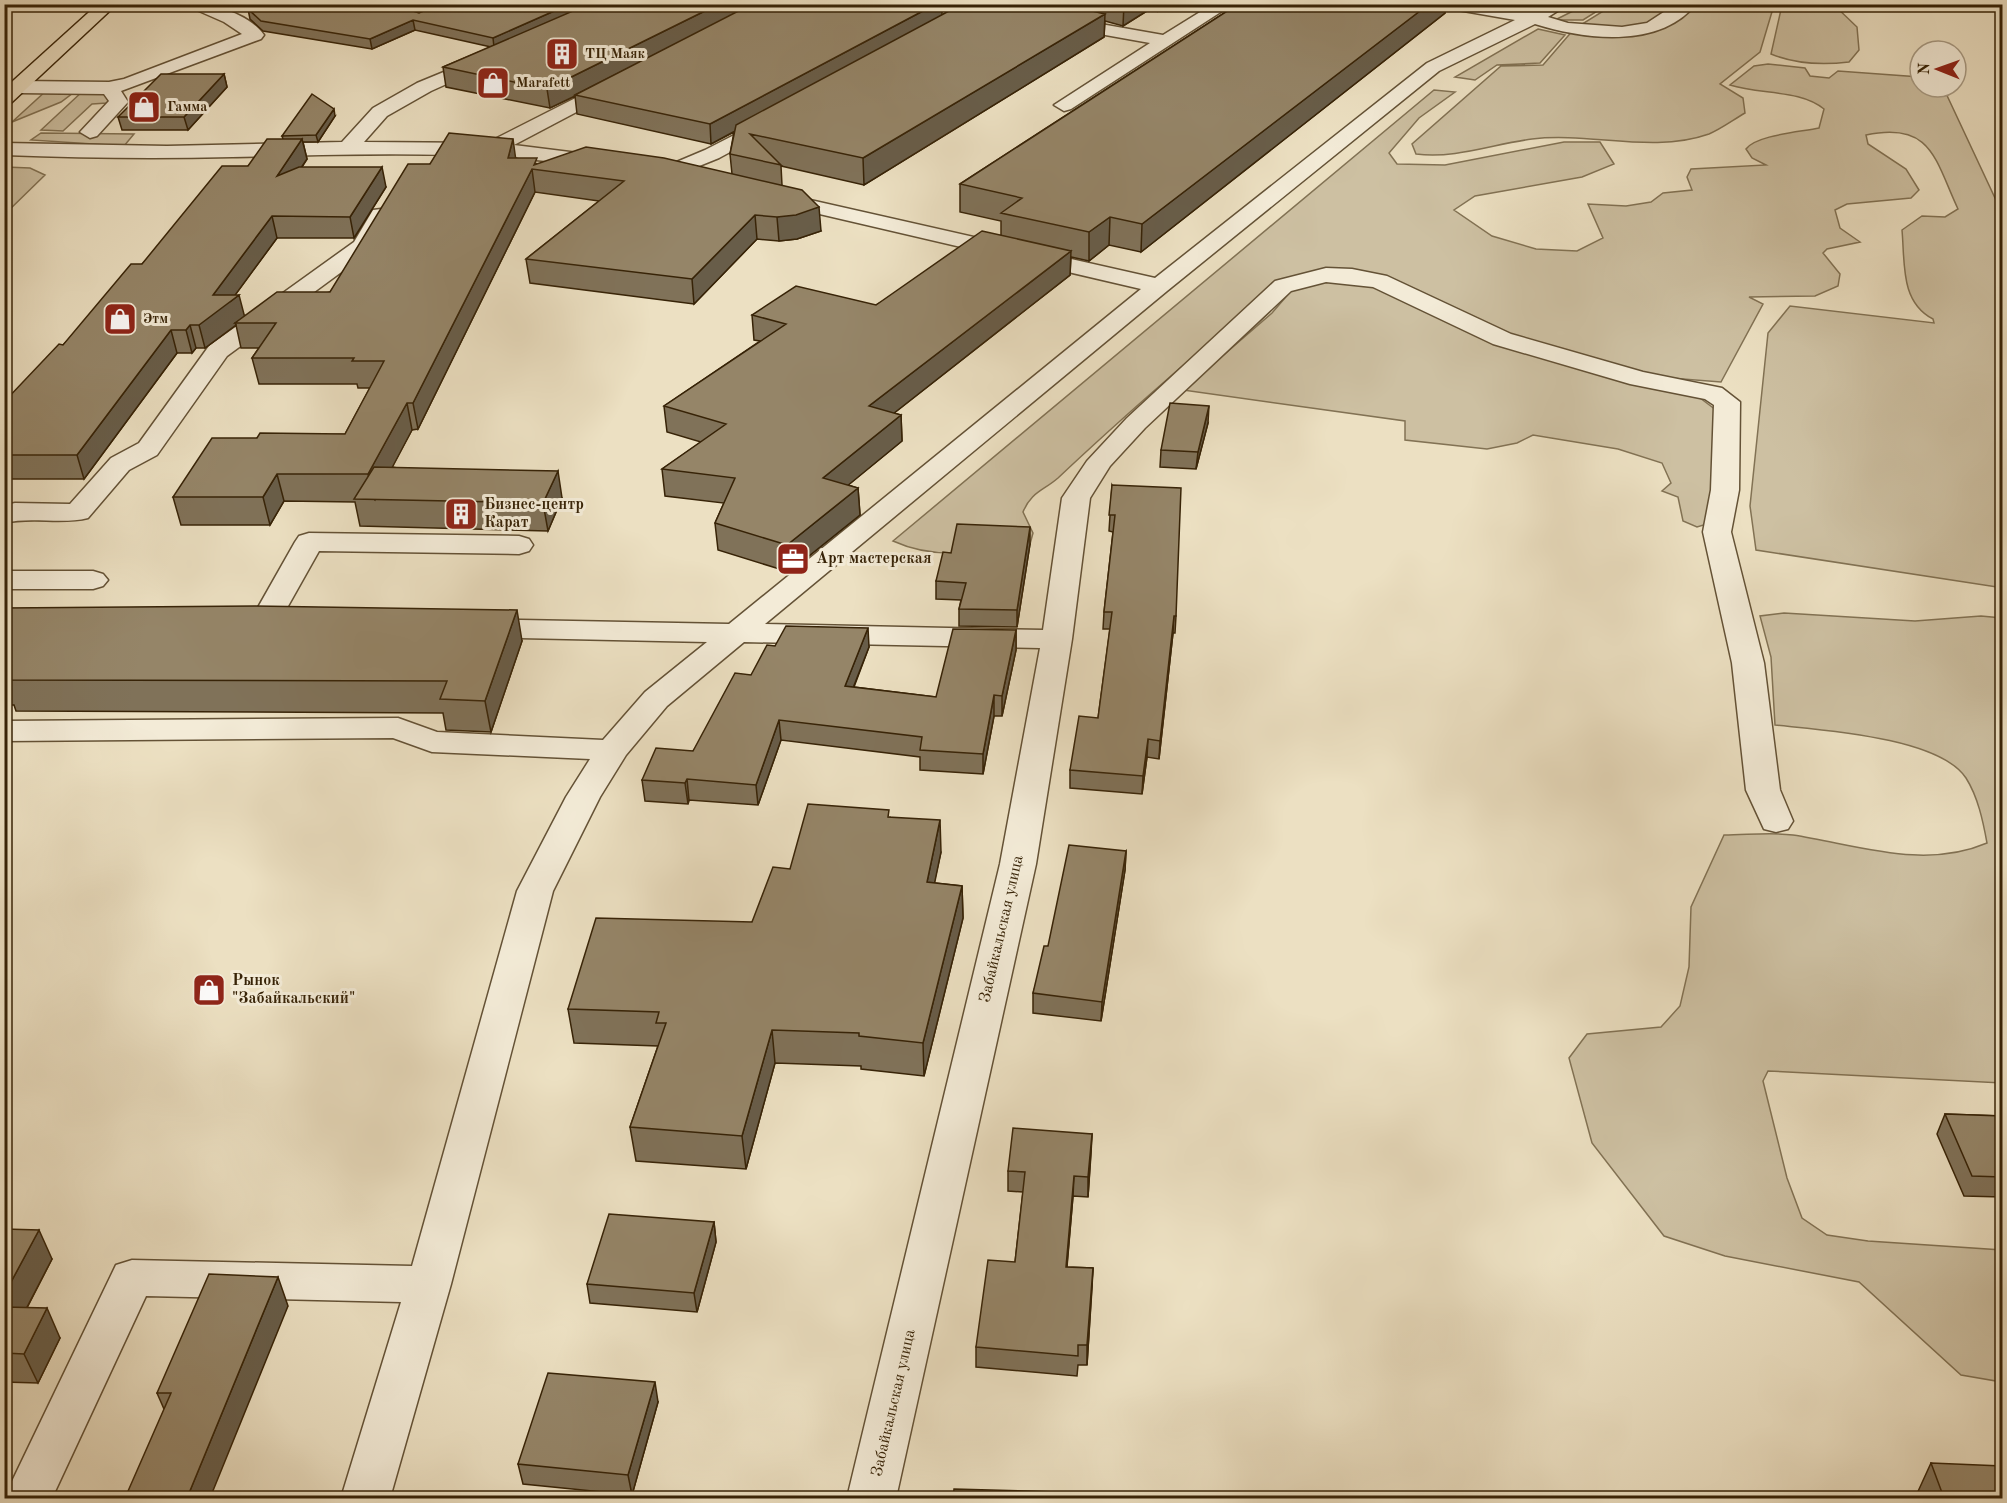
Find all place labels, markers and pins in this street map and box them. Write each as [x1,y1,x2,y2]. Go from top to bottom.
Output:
building icon: ТЦ Маяк [544,36,580,72]
place label: ТЦ Маяк [585,47,646,61]
shop icon: Marafett [475,65,511,101]
place label: Marafett [516,76,570,90]
shop icon: Гамма [126,89,162,125]
place label: Гамма [167,100,207,114]
shop icon: Этм [102,301,138,337]
place label: Этм [143,312,168,326]
building icon: Бизнес-центр Карат [443,496,479,532]
place label: Бизнес-центр Карат [484,497,584,531]
office icon: Арт мастерская [775,541,811,577]
place label: Арт мастерская [816,551,931,567]
shop icon: Рынок "Забайкальский" [191,972,227,1008]
place label: Рынок "Забайкальский" [232,973,355,1007]

